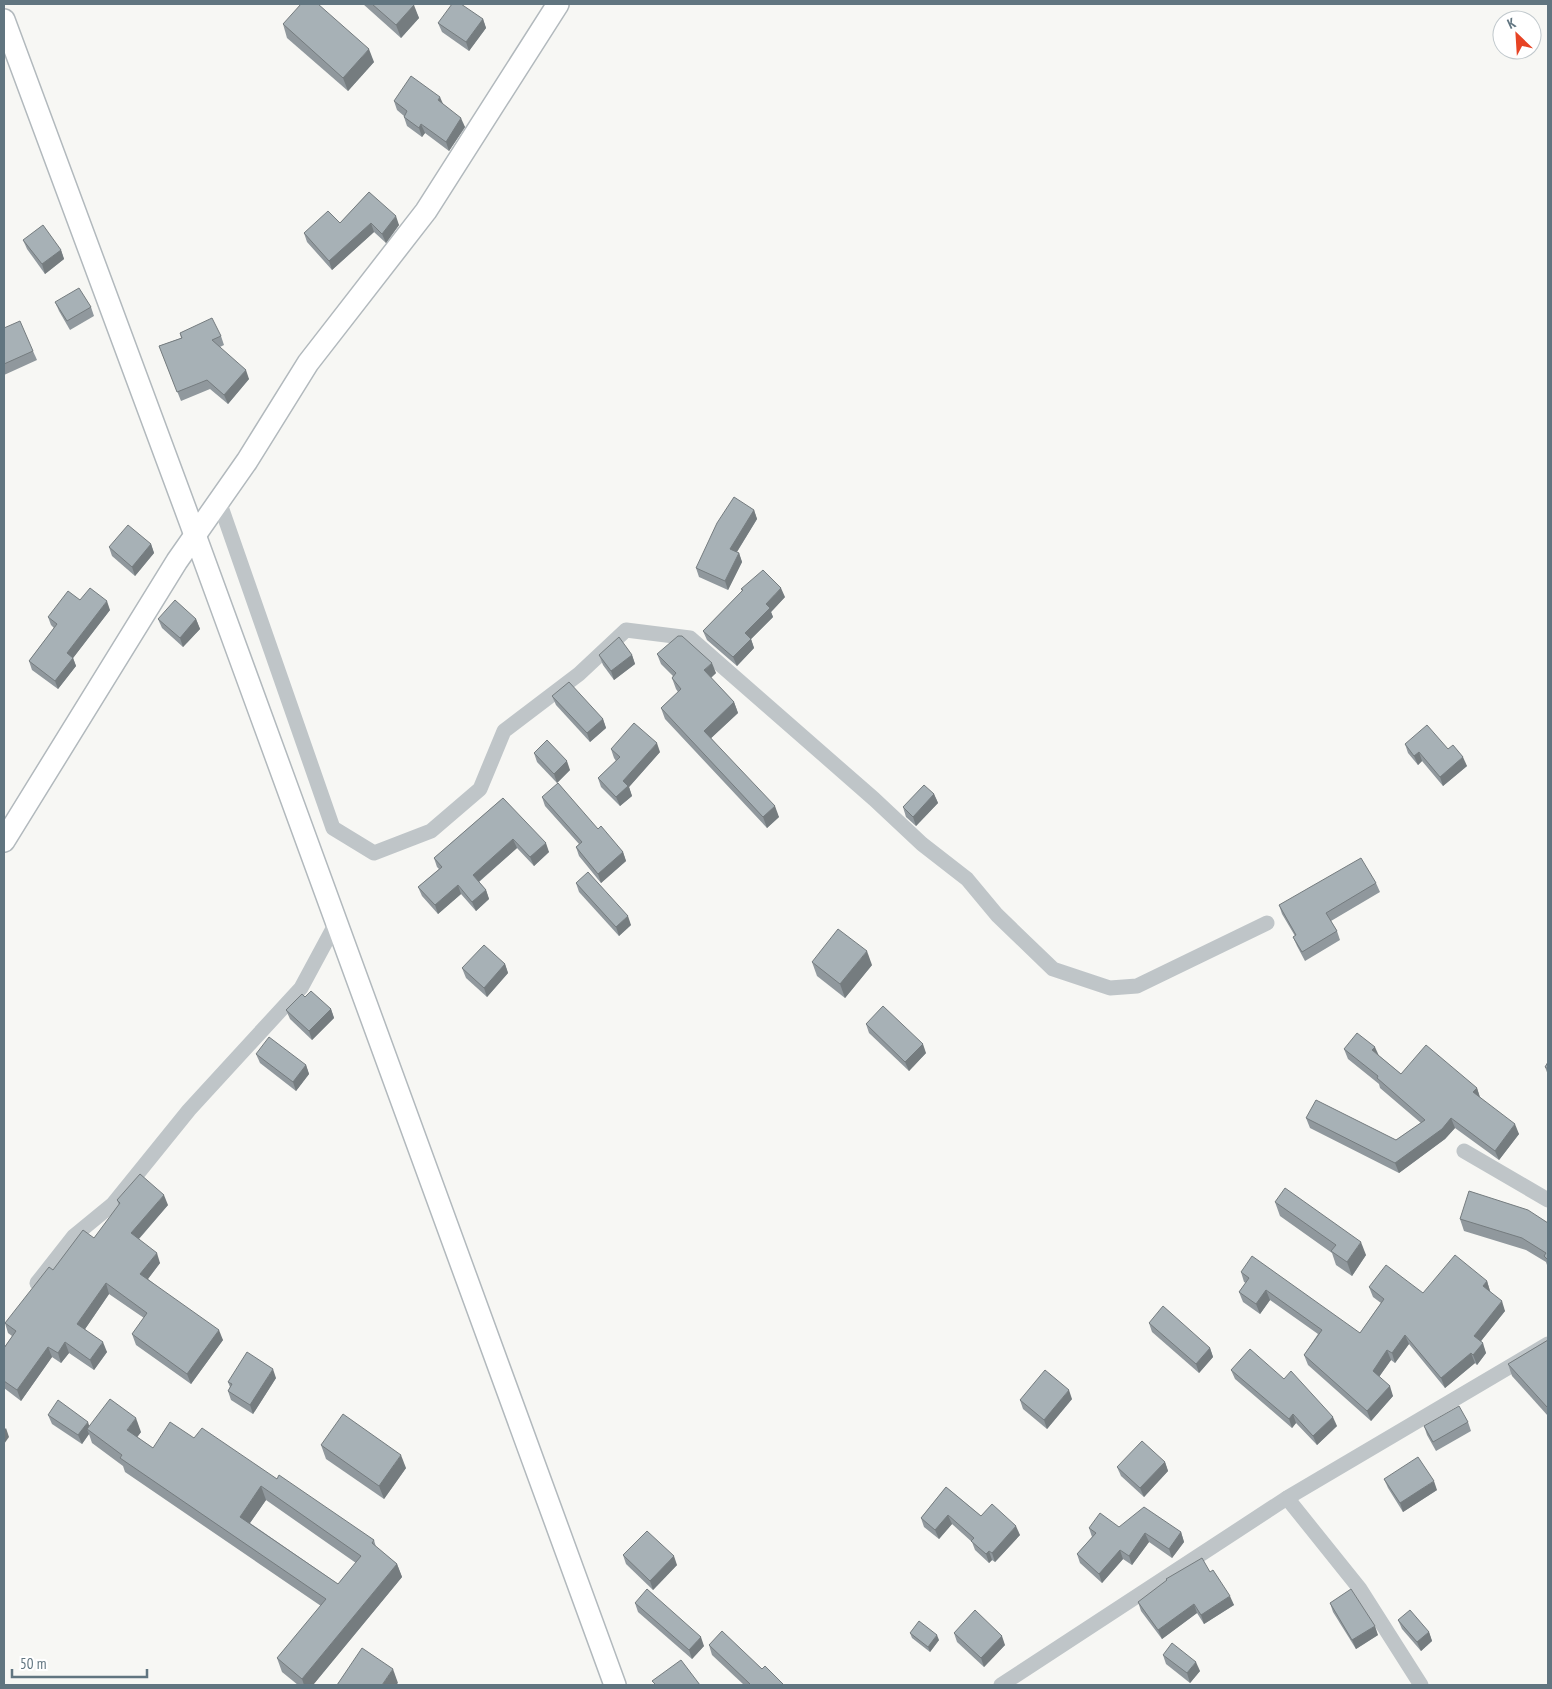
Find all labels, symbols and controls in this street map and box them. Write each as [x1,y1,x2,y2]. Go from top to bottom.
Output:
north arrow [1492,10,1542,60]
text: K [1504,13,1519,33]
scale bar [12,1646,148,1678]
text: 50 m [20,1654,46,1673]

